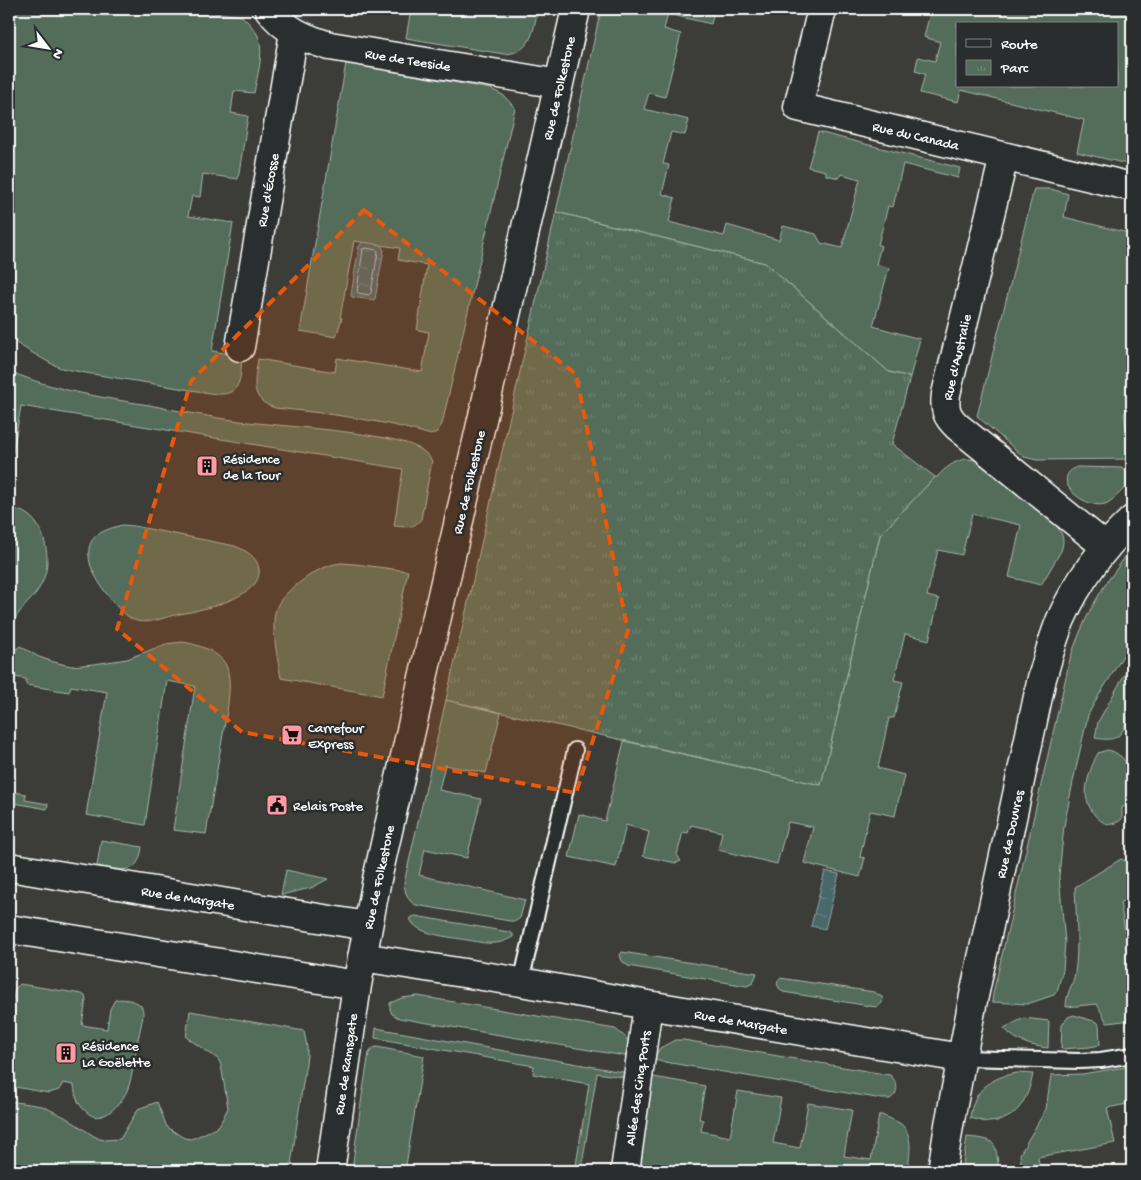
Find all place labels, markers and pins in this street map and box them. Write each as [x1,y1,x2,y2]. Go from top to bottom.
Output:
place label: Résidence de la Tour [223,452,281,485]
building icon: Résidence de la Tour [195,454,219,478]
place label: Carrefour Express [308,721,365,754]
supermarket icon: Carrefour Express [280,723,304,747]
public building icon: Relais Poste [265,793,289,817]
place label: Relais Poste [293,799,364,816]
place label: Résidence La Goëlette [82,1039,151,1072]
building icon: Résidence La Goëlette [54,1041,78,1065]

